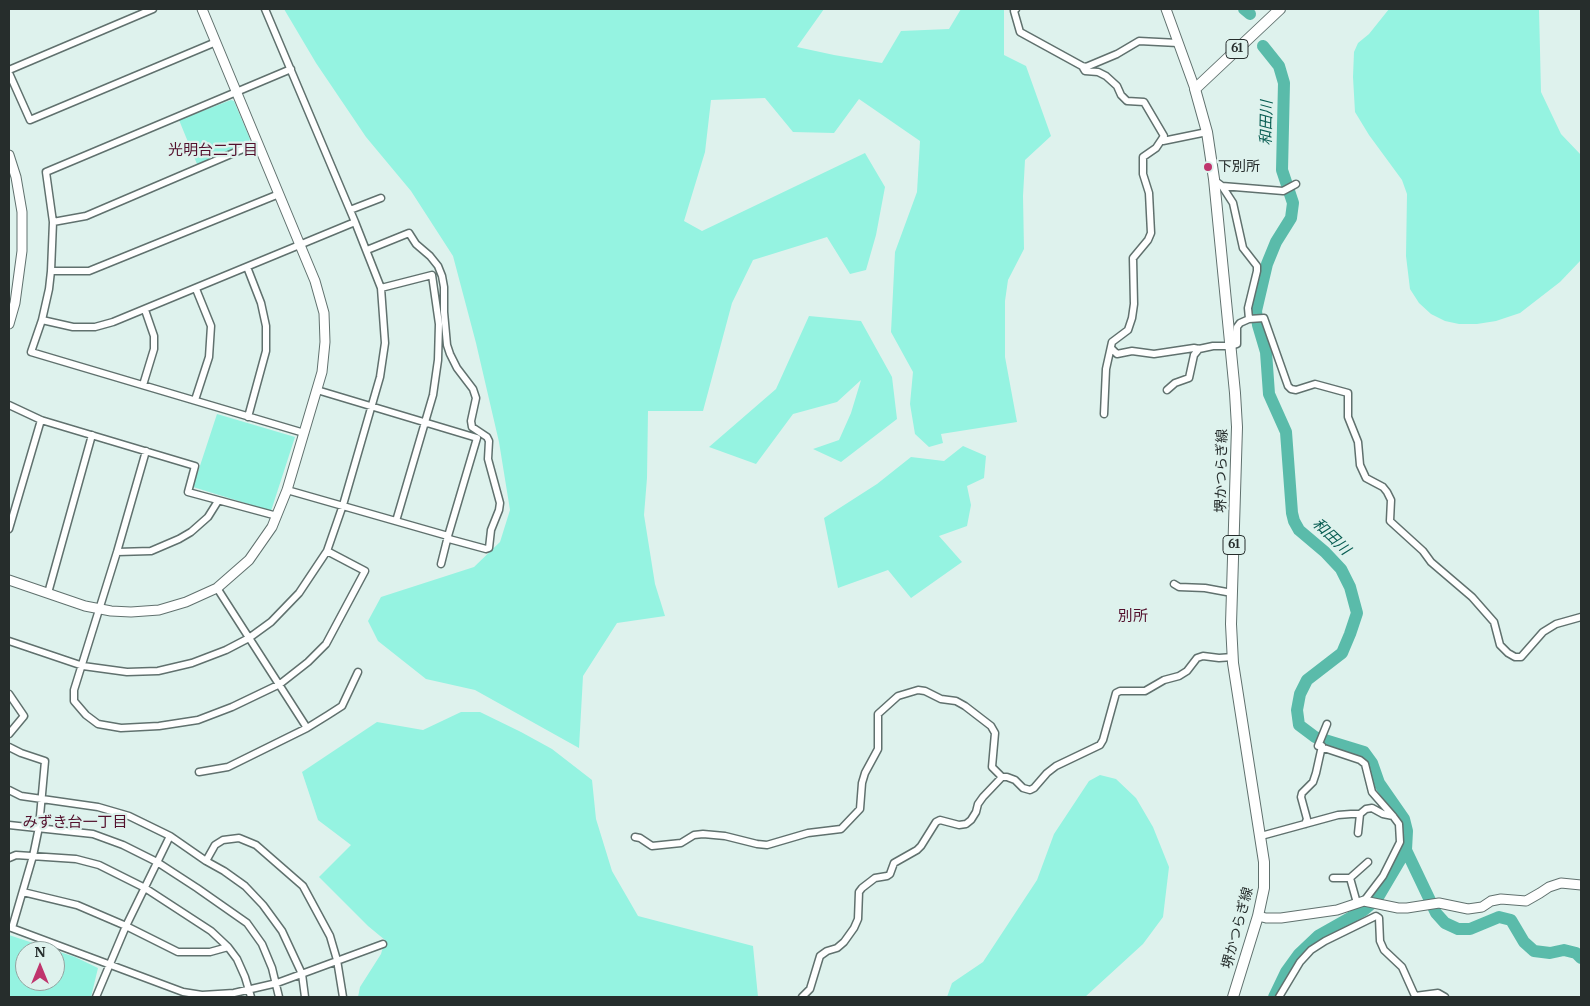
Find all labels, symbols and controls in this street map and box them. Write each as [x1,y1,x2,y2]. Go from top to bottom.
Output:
road number: 61 [1226,40,1248,59]
water label: 和田川 [1258,100,1276,146]
district label: 光明台二丁目 [168,142,258,160]
place label: 下別所 [1218,159,1260,175]
marker: 下別所 [1202,161,1214,173]
street label: 堺かつらぎ線 [1213,429,1231,513]
water label: 和田川 [1309,515,1353,559]
road number: 61 [1223,536,1245,554]
district label: 別所 [1118,608,1148,626]
district label: みずき台一丁目 [23,814,127,832]
street label: 堺かつらぎ線 [1219,885,1257,971]
north arrow [15,941,65,991]
text: N [34,943,46,961]

